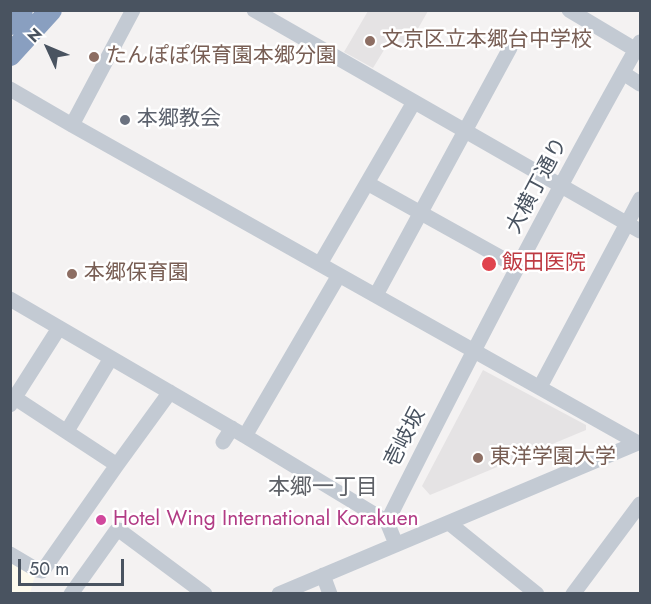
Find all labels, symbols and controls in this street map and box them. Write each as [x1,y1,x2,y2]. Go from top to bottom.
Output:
north arrow [18,18,78,78]
text: N [22,23,47,48]
place label: 文京区立本郷台中学校 [382,28,592,54]
marker: 文京区立本郷台中学校 [363,34,377,48]
place label: たんぽぽ保育園本郷分園 [106,44,337,70]
marker: たんぽぽ保育園本郷分園 [87,50,101,64]
place label: 本郷教会 [137,107,221,133]
marker: 本郷教会 [118,113,132,127]
street label: 大横丁通り [502,134,574,238]
place label: 飯田医院 [502,251,586,277]
marker: 飯田医院 [480,255,498,273]
place label: 本郷保育園 [84,261,189,287]
marker: 本郷保育園 [65,267,79,281]
street label: 壱岐坂 [380,404,432,472]
place label: 東洋学園大学 [490,445,616,471]
marker: 東洋学園大学 [471,451,485,465]
district label: 本郷一丁目 [268,476,378,502]
place label: Hotel Wing International Korakuen [113,507,418,533]
marker: Hotel Wing International Korakuen [94,513,108,527]
scale bar [21,547,128,585]
text: 50 m [29,556,69,582]

